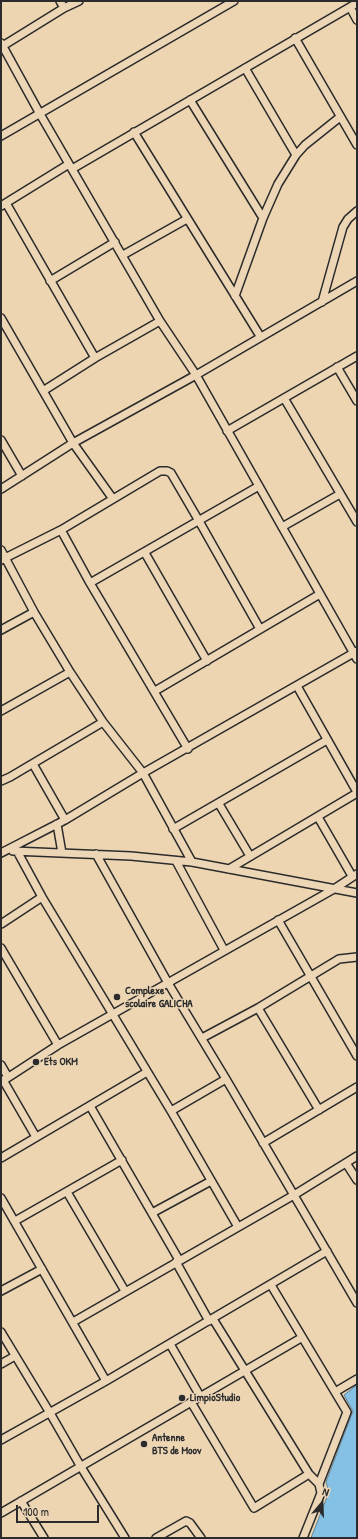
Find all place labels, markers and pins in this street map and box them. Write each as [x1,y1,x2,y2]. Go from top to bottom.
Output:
place label: Complexe scolaire GALICHA [125,984,193,1010]
marker: Complexe scolaire GALICHA [112,992,122,1002]
place label: Ets OKM [44,1055,78,1069]
marker: Ets OKM [31,1057,41,1067]
place label: LimpioStudio [190,1391,240,1405]
marker: LimpioStudio [177,1393,187,1403]
place label: Antenne BTS de Moov [152,1431,201,1457]
marker: Antenne BTS de Moov [139,1439,149,1449]

